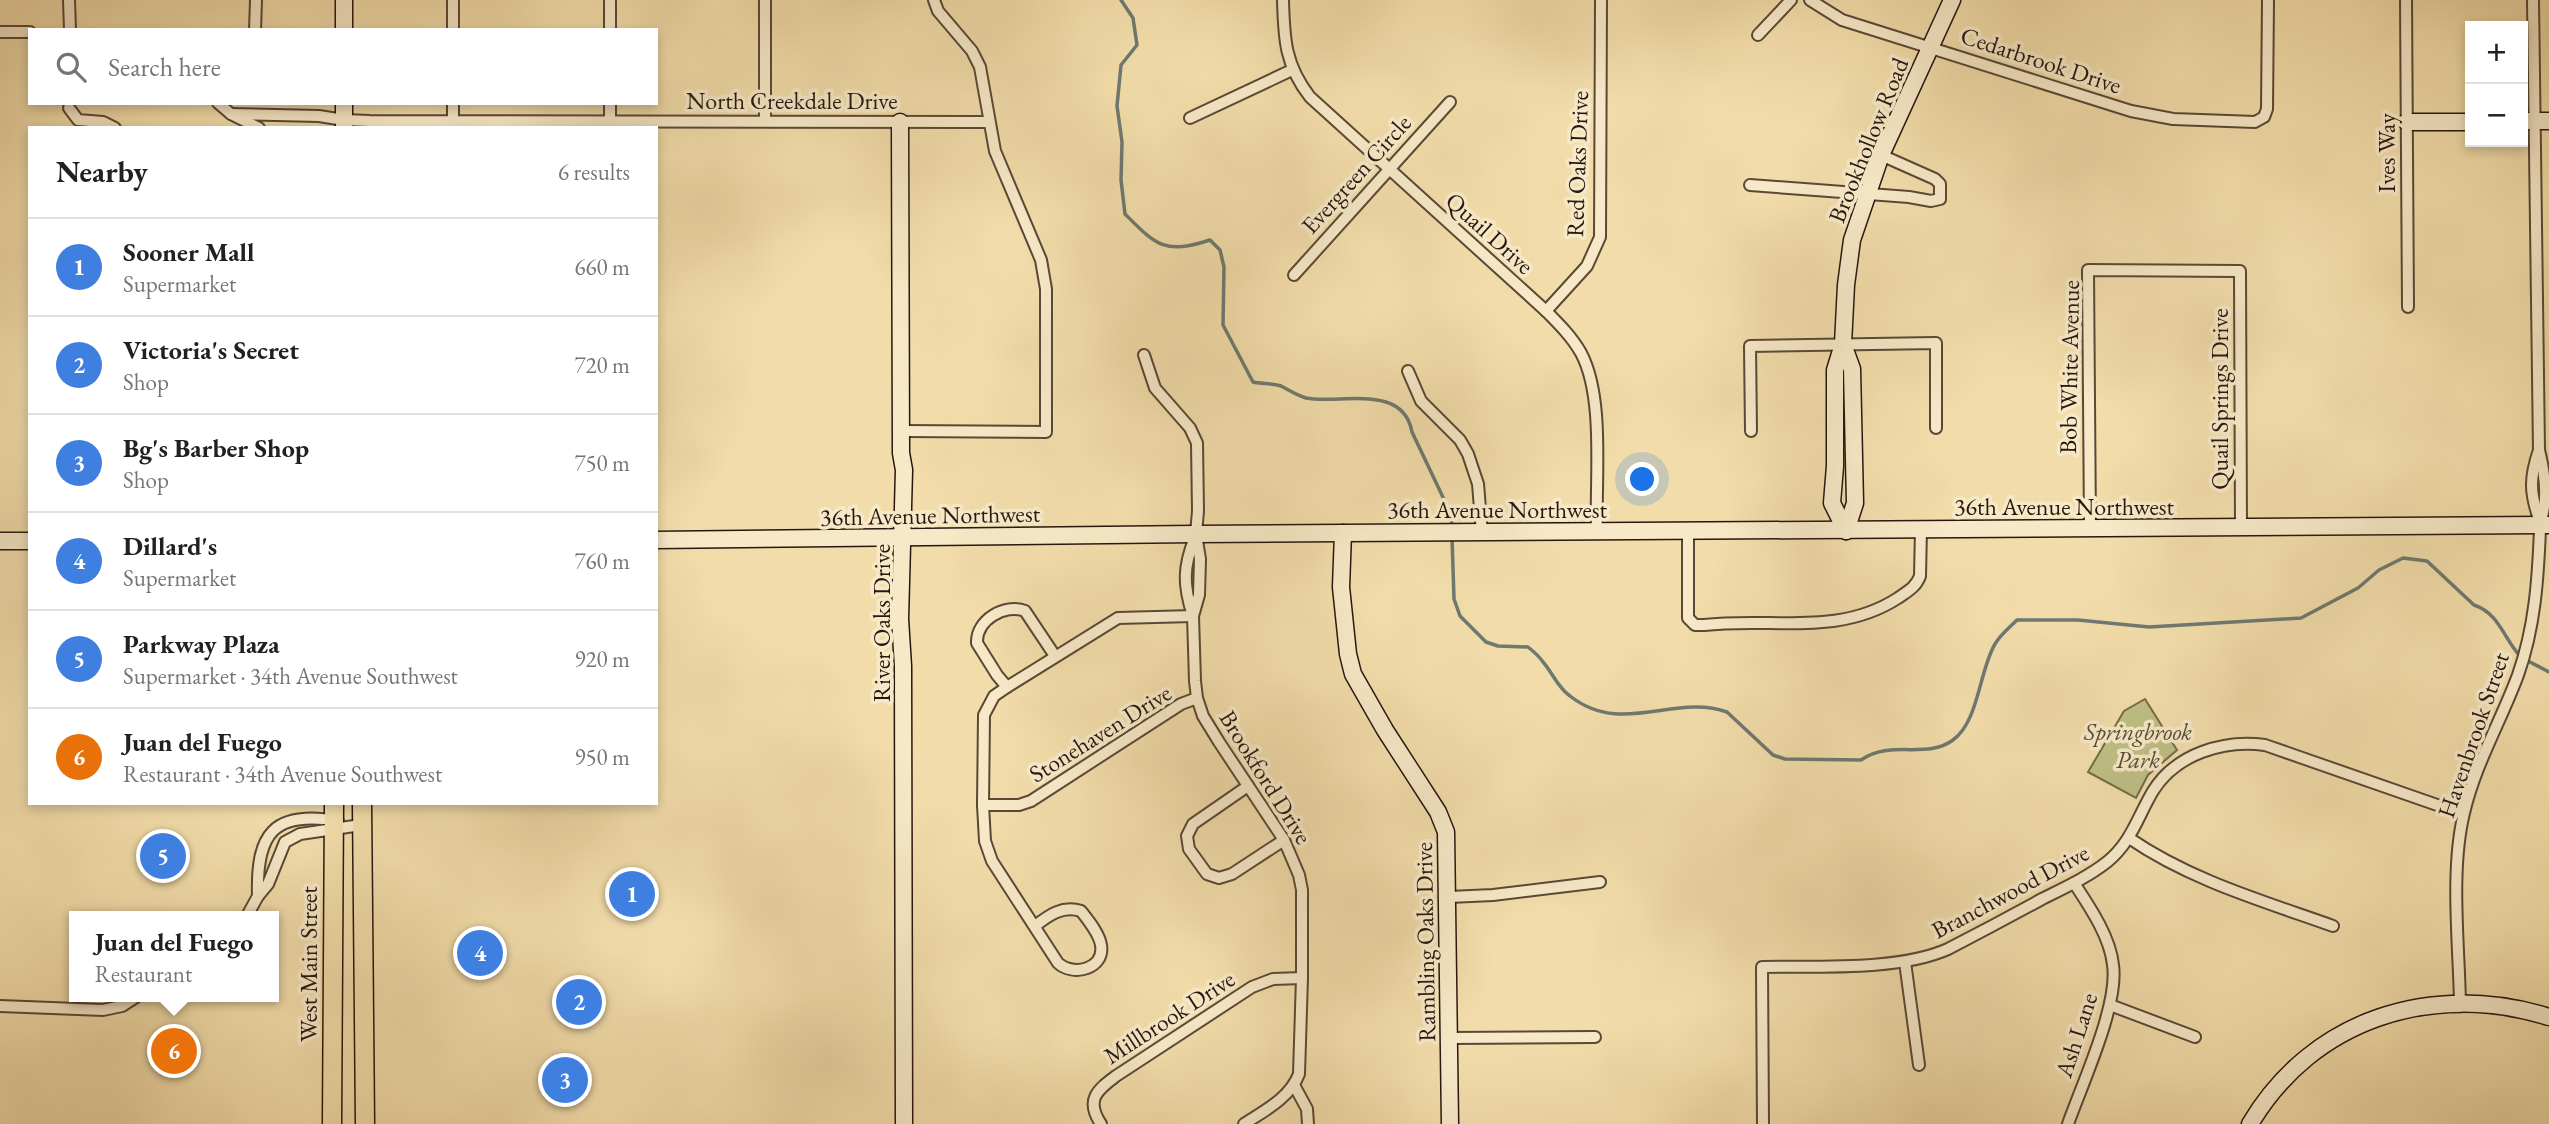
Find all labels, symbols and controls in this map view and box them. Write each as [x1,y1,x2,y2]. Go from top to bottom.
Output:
street label: Cedarbrook Drive [1957,19,2125,101]
map controls [2465,21,2528,147]
button: + [2465,21,2528,84]
search box [28,28,658,105]
icon: search [52,48,90,86]
text: Search here [108,50,221,84]
street label: Brookhollow Road [1821,52,1915,227]
button: − [2465,84,2528,147]
street label: North Creekdale Drive [686,85,898,116]
street label: Red Oaks Drive [1559,90,1595,238]
street label: Evergreen Circle [1294,108,1418,240]
street label: Ives Way [2371,113,2402,193]
text: Nearby [56,152,148,191]
text: 6 results [558,157,630,187]
street label: Quail Drive [1439,185,1541,281]
text: Sooner Mall [123,235,254,269]
text: 1 [73,252,85,282]
text: 660 m [574,252,630,282]
text: Supermarket [123,269,236,299]
street label: Bob White Avenue [2052,280,2086,454]
street label: Quail Springs Drive [2204,308,2235,490]
text: Victoria's Secret [123,333,299,367]
text: 2 [73,350,85,380]
text: 720 m [574,350,630,380]
text: Shop [123,367,169,397]
text: Bg's Barber Shop [123,431,309,465]
text: 3 [73,448,85,478]
text: 750 m [574,448,630,478]
your location [1625,462,1659,496]
text: Shop [123,465,169,495]
street label: 36th Avenue Northwest [1954,491,2175,522]
street label: 36th Avenue Northwest [1387,494,1608,525]
street label: 36th Avenue Northwest [820,498,1041,532]
text: Dillard's [123,529,217,563]
street label: River Oaks Drive [866,544,897,702]
text: 4 [73,546,85,576]
text: 760 m [574,546,630,576]
text: Supermarket [123,563,236,593]
text: Parkway Plaza [123,627,280,661]
text: 5 [73,644,85,674]
text: 920 m [574,644,630,674]
street label: Havenbrook Street [2430,648,2516,822]
text: Supermarket · 34th Avenue Southwest [123,661,458,691]
street label: Stonehaven Drive [1023,677,1177,789]
street label: Brookford Drive [1213,704,1319,850]
park label: Springbrook Park [2083,716,2192,775]
text: Juan del Fuego [123,725,282,759]
text: 6 [73,742,85,772]
text: 950 m [574,742,630,772]
text: Restaurant · 34th Avenue Southwest [123,759,442,789]
pin: 5 [140,830,186,882]
street label: Branchwood Drive [1926,837,2094,945]
street label: Rambling Oaks Drive [1408,842,1442,1042]
pin: 1 [609,868,655,920]
street label: West Main Street [293,886,324,1042]
popup [69,911,279,1002]
text: Juan del Fuego [95,925,253,959]
pin: 4 [457,927,503,979]
text: Restaurant [95,959,192,989]
street label: Millbrook Drive [1098,963,1240,1071]
pin: 2 [556,976,602,1028]
street label: Ash Lane [2047,989,2104,1082]
pin: 6 [151,1025,197,1077]
pin: 3 [542,1054,588,1106]

